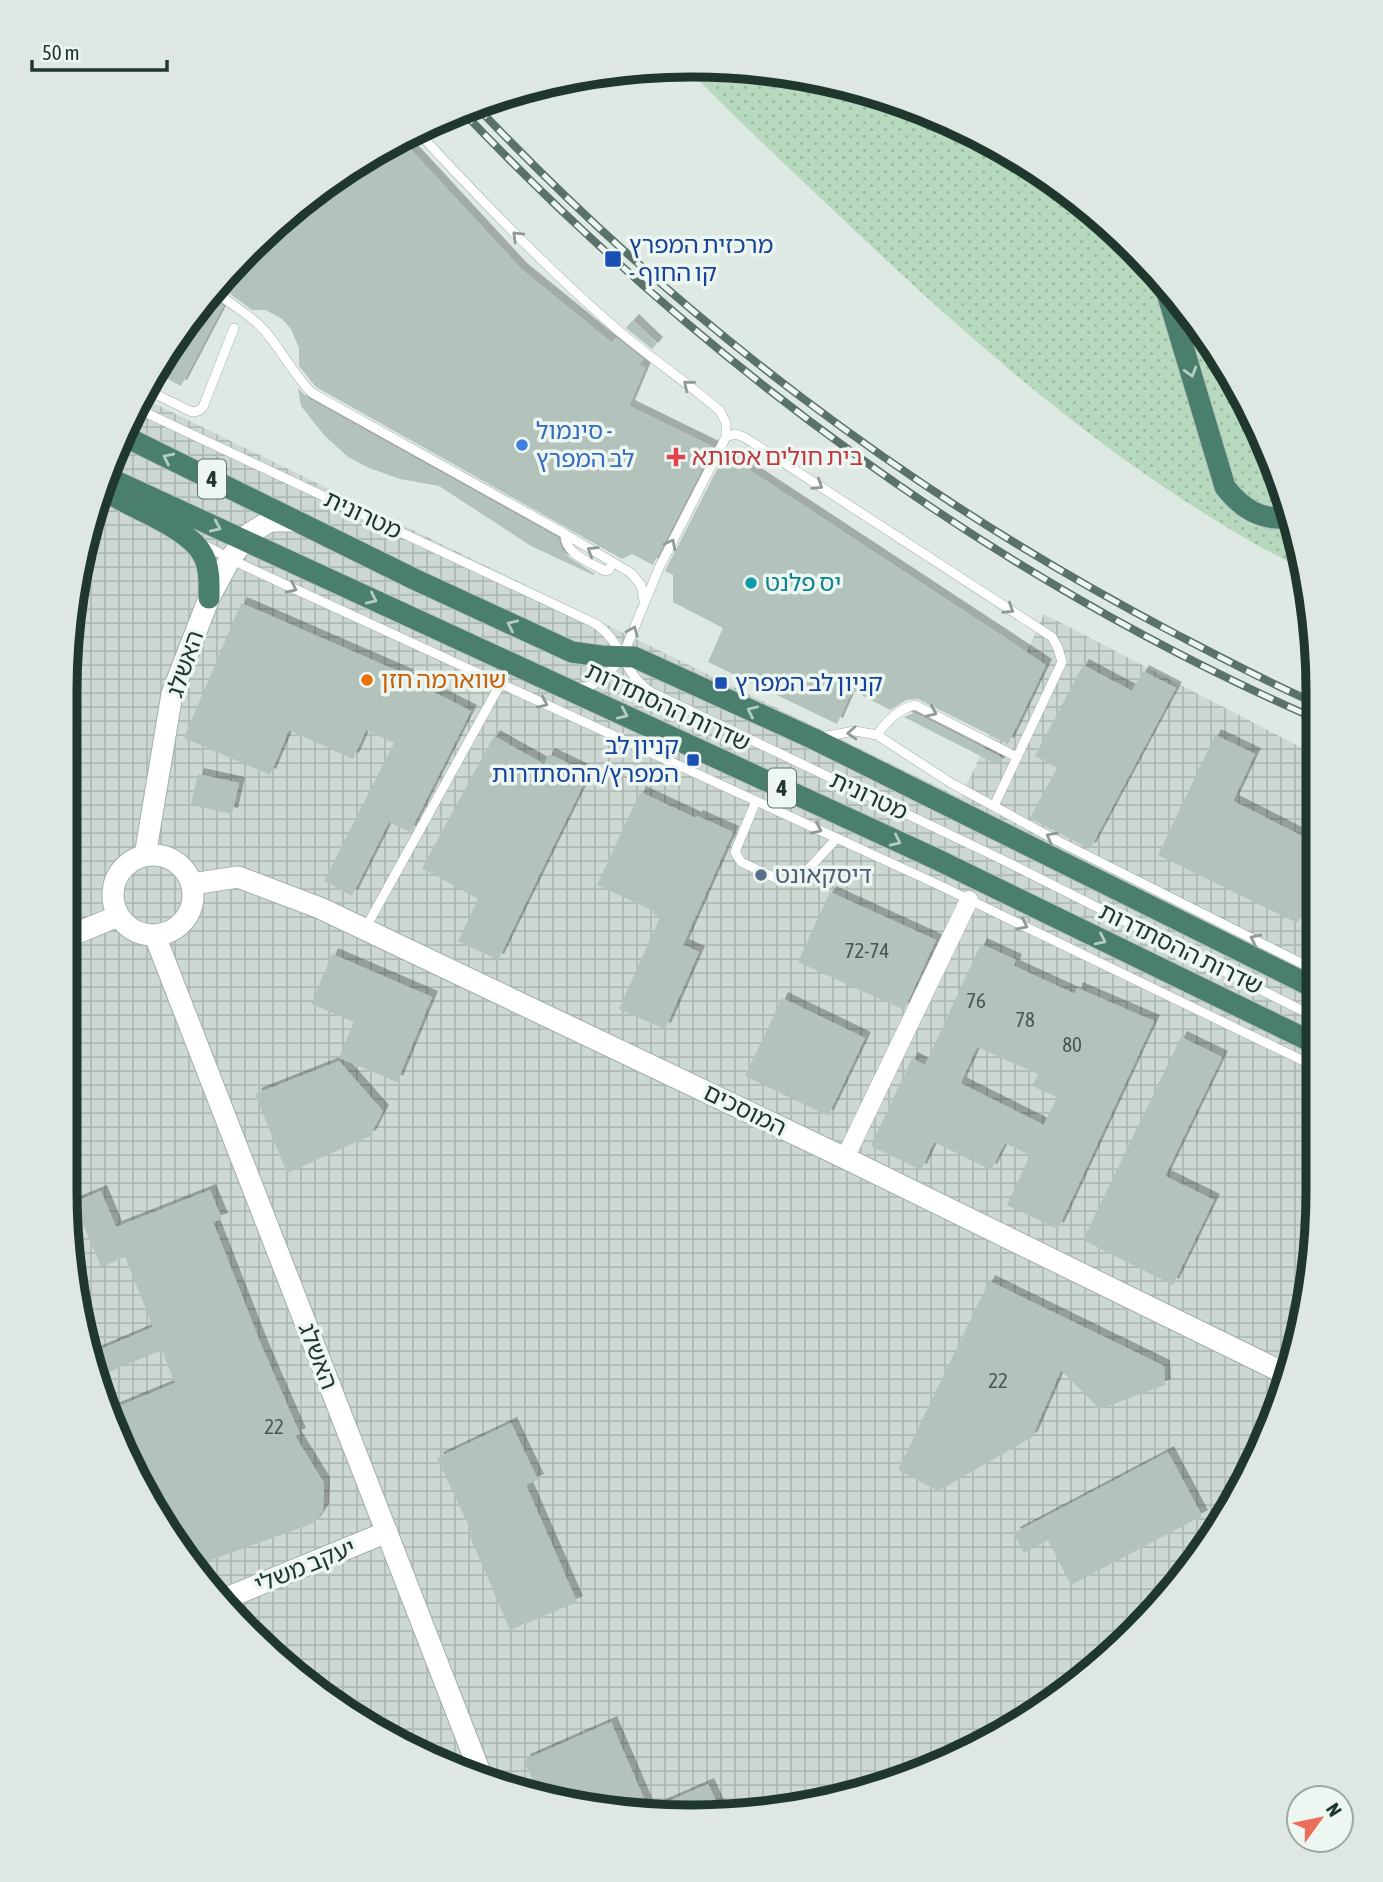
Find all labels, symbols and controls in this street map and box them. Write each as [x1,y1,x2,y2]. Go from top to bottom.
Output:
scale bar [32,28,166,72]
text: 50 m [42,40,80,64]
one-way arrow [512,231,525,244]
place label: מרכזית המפרץ - קו החוף [629,231,773,286]
marker: מרכזית המפרץ - קו החוף [603,249,623,269]
one-way arrow [1182,366,1197,378]
one-way arrow [684,380,696,393]
place label: סינמול - לב המפרץ [536,417,634,472]
marker: סינמול - לב המפרץ [514,437,530,453]
place label: בית חולים אסותא [692,443,863,470]
marker: בית חולים אסותא [666,447,686,467]
one-way arrow [163,453,175,467]
road number: 4 [198,460,226,499]
one-way arrow [810,477,823,489]
street label: מטרונית [320,485,406,544]
one-way arrow [209,519,221,533]
one-way arrow [663,539,677,551]
one-way arrow [587,546,600,559]
place label: יס פלנט [765,569,841,596]
marker: יס פלנט [743,575,759,591]
one-way arrow [285,580,297,594]
one-way arrow [365,591,377,605]
one-way arrow [1001,601,1014,613]
one-way arrow [507,619,519,633]
one-way arrow [625,626,639,638]
street label: האשלג [161,627,208,701]
street label: שדרות ההסתדרות [582,657,755,756]
place label: שווארמה חזן [381,666,506,693]
place label: קניון לב המפרץ [735,669,883,696]
marker: שווארמה חזן [359,672,375,688]
marker: קניון לב המפרץ [713,675,729,691]
one-way arrow [536,695,549,709]
one-way arrow [925,704,937,718]
one-way arrow [747,705,759,719]
one-way arrow [616,706,629,720]
one-way arrow [846,726,857,741]
place label: קניון לב המפרץ/ההסתדרות [492,732,679,787]
marker: קניון לב המפרץ/ההסתדרות [685,752,701,768]
street label: מטרונית [826,766,912,825]
road number: 4 [768,768,796,808]
one-way arrow [810,820,822,834]
one-way arrow [1046,832,1058,846]
one-way arrow [889,833,902,847]
place label: דיסקאונט [775,861,872,888]
marker: דיסקאונט [753,867,769,883]
street label: שדרות ההסתדרות [1095,897,1267,1000]
one-way arrow [1016,917,1028,931]
one-way arrow [1094,932,1106,946]
one-way arrow [1250,933,1262,947]
house number: 72-74 [845,938,889,962]
house number: 76 [966,988,986,1012]
house number: 78 [1015,1007,1035,1031]
house number: 80 [1062,1032,1082,1056]
street label: המוסכים [700,1078,791,1141]
street label: האשלג [294,1319,343,1393]
house number: 22 [988,1368,1008,1392]
house number: 22 [264,1414,284,1438]
street label: יעקב משלי [250,1533,359,1598]
north arrow [1285,1784,1355,1854]
text: N [1322,1799,1347,1820]

